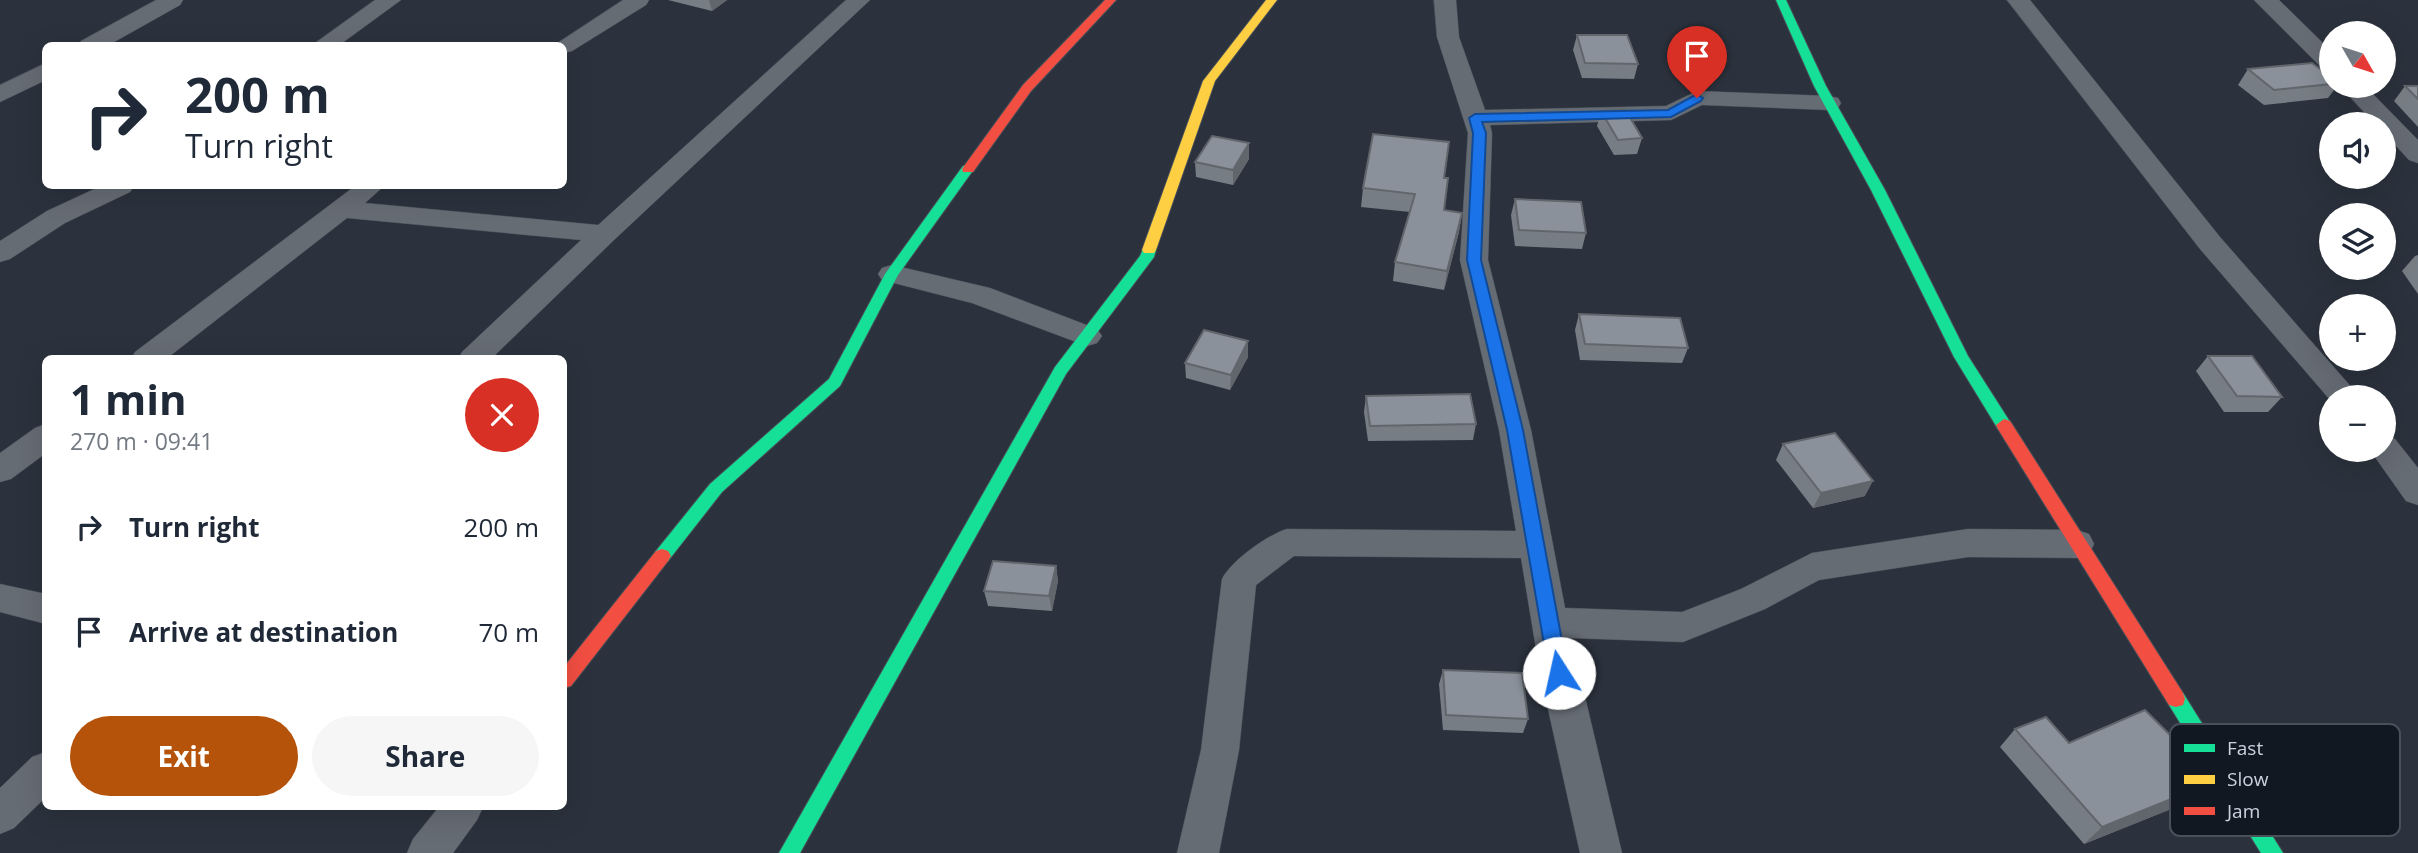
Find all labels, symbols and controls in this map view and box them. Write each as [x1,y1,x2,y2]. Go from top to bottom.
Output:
north arrow [2319,21,2396,98]
map controls [2319,21,2396,462]
pin [1667,26,1727,98]
icon: arrive [1678,37,1716,75]
text: 200 m [185,61,330,127]
icon: right [70,70,161,161]
button: sound [2319,112,2396,189]
text: Turn right [185,124,333,167]
button: layers [2319,203,2396,280]
button: + [2319,294,2396,371]
text: 1 min [70,370,187,427]
button: close [465,378,539,452]
button: − [2319,385,2396,462]
text: 270 m · 09:41 [70,425,213,457]
icon: right [70,508,108,546]
text: Turn right [129,509,260,545]
text: 200 m [464,509,539,545]
icon: arrive [70,613,108,651]
text: Arrive at destination [129,614,398,650]
text: 70 m [478,614,539,650]
position arrow [1522,636,1596,710]
button: Exit [70,716,298,796]
button: Share [312,716,539,796]
legend [2170,724,2400,836]
text: Fast [2227,735,2263,761]
text: Slow [2227,766,2269,792]
text: Jam [2225,798,2260,824]

